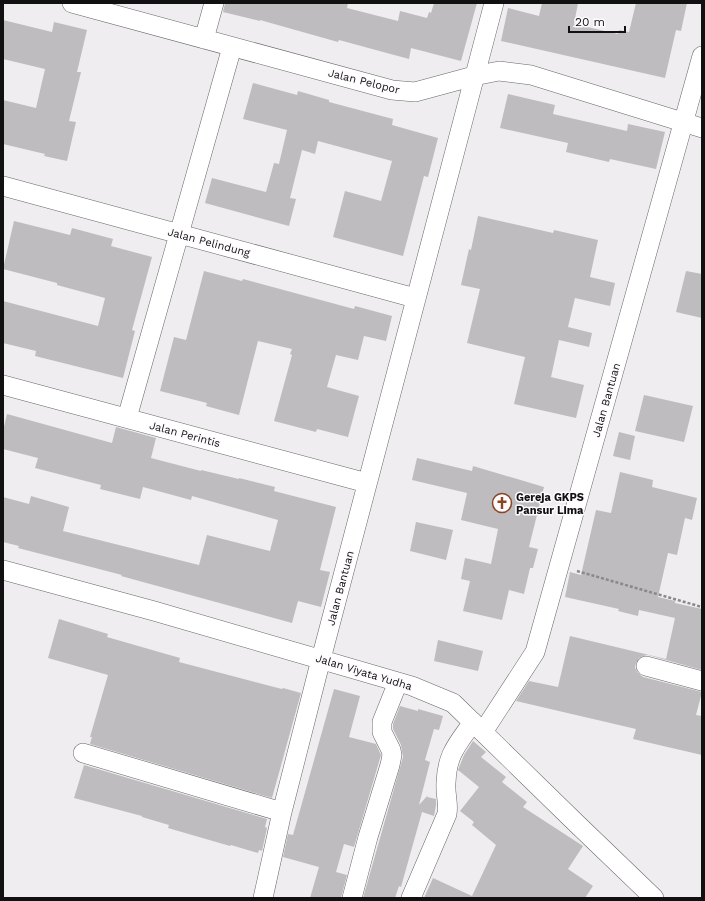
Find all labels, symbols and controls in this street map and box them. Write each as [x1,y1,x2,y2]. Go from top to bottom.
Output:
scale bar [569,8,625,34]
text: 20 m [575,15,605,29]
street label: Jalan Pelopor [327,66,402,97]
street label: Jalan Pelindung [166,225,252,260]
street label: Jalan Bantuan [590,361,623,439]
street label: Jalan Perintis [148,419,222,450]
place label: Gereja GKPS Pansur Lima [516,491,584,517]
church icon: Gereja GKPS Pansur Lima [491,492,513,514]
street label: Jalan Bantuan [324,549,357,627]
street label: Jalan Viyata Yudha [314,652,414,693]

